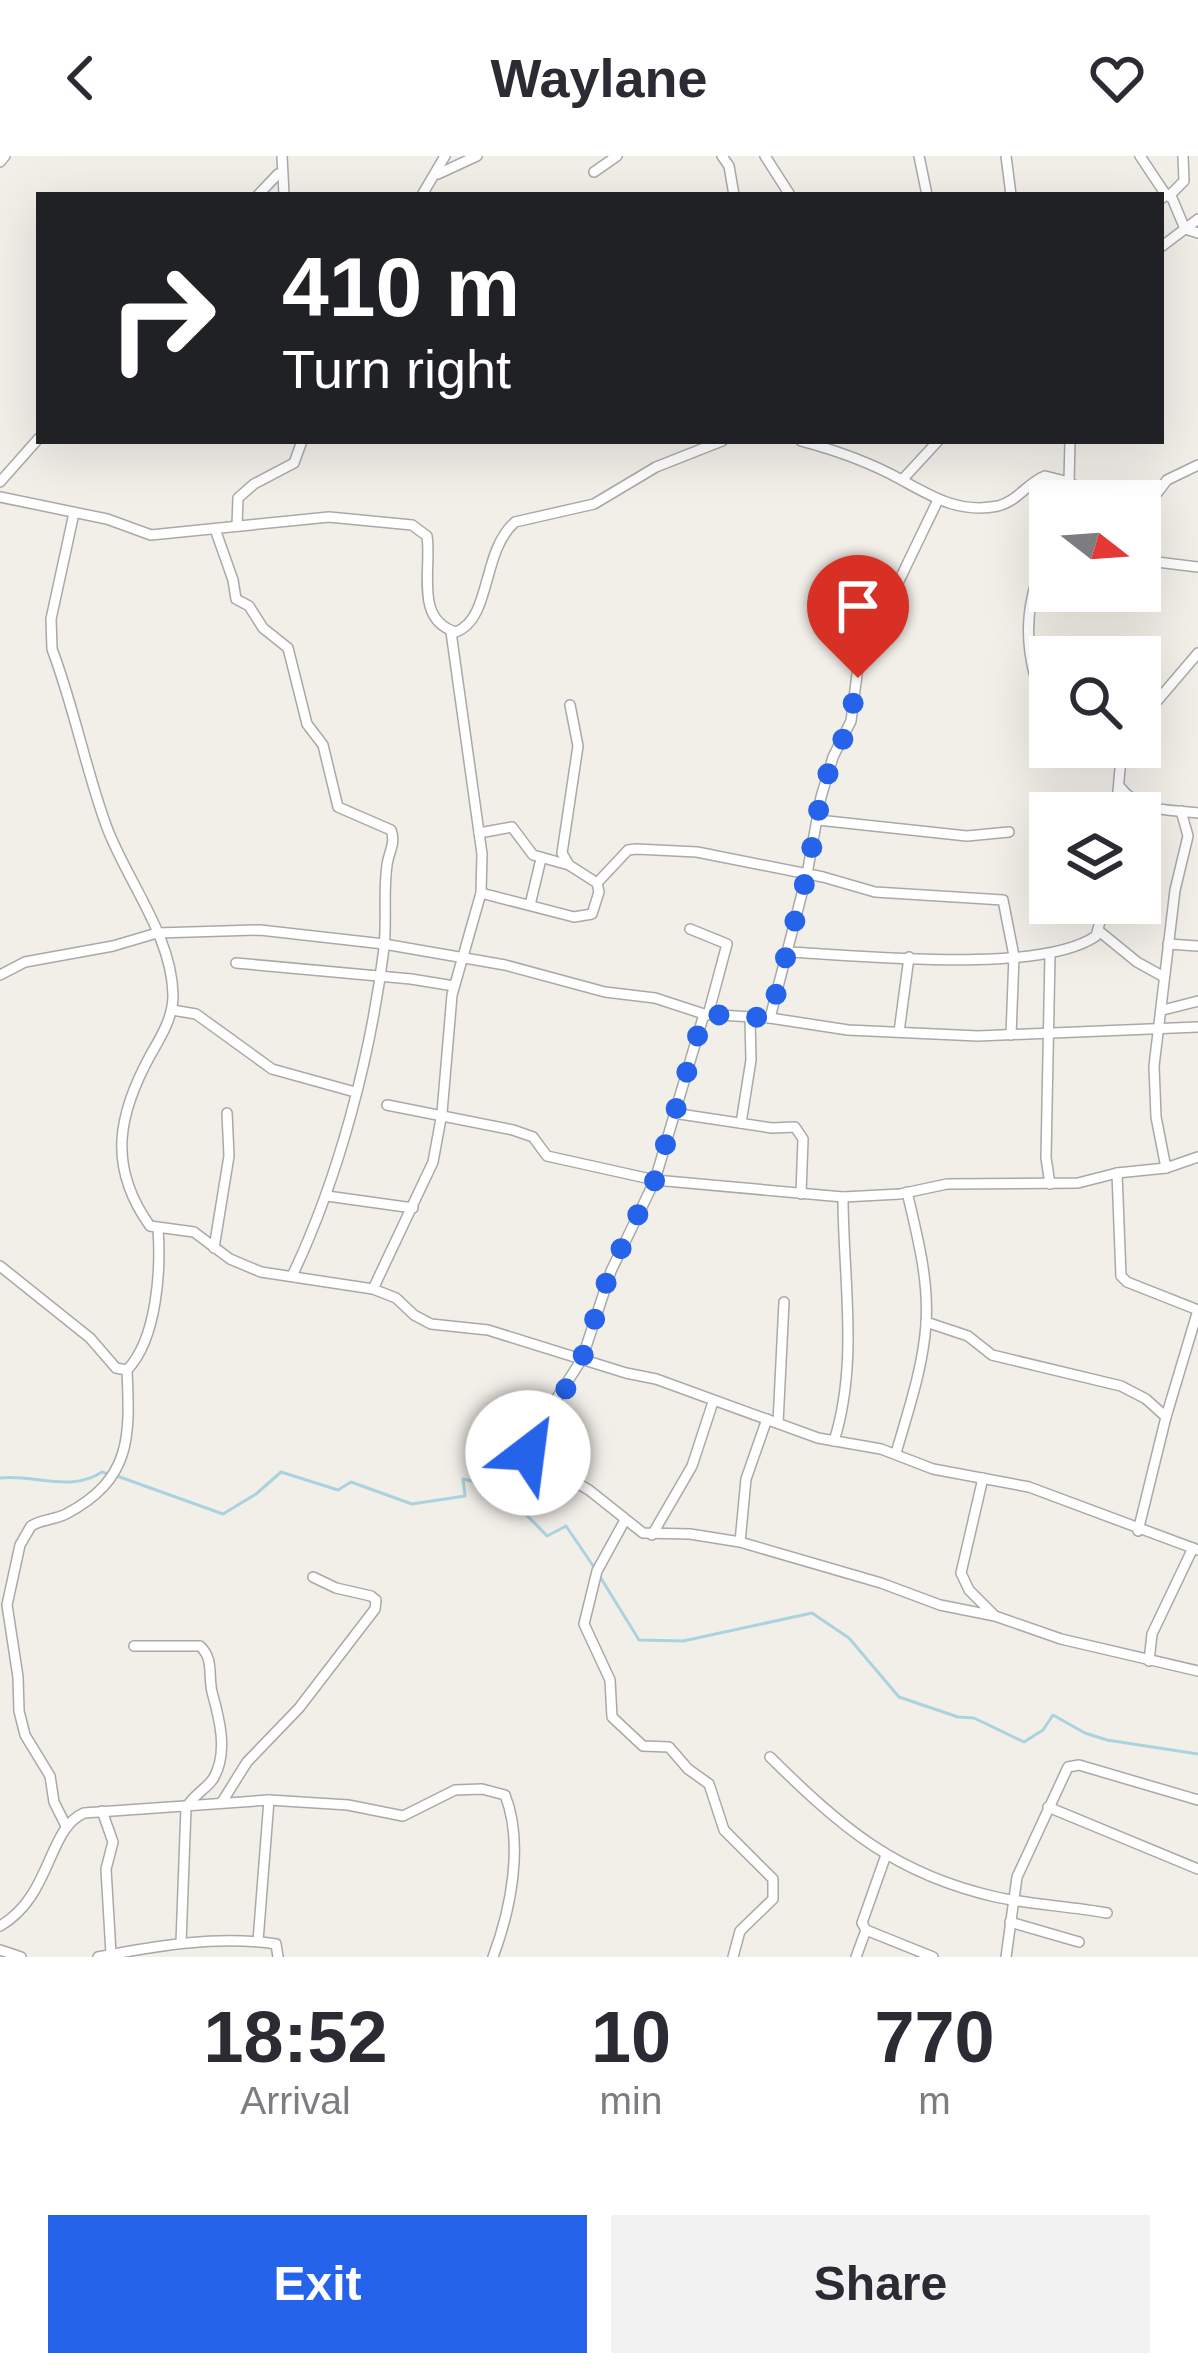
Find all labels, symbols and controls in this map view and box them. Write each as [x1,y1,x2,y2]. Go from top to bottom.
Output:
icon: back [48,45,114,111]
icon: heart [1084,45,1150,111]
text: Waylane [490,48,708,108]
icon: right [84,240,240,396]
text: 410 m [282,240,520,334]
text: Turn right [282,339,511,399]
north arrow [1029,480,1161,612]
map controls [1029,480,1161,924]
pin [807,555,909,678]
icon: arrive [825,573,891,639]
button: search [1029,636,1161,768]
button: layers [1029,792,1161,924]
position arrow [465,1390,591,1516]
text: 18:52 [203,1997,388,2077]
text: 10 [591,1997,671,2077]
text: 770 [874,1997,995,2077]
text: Arrival [240,2079,351,2122]
text: min [600,2079,662,2122]
text: m [918,2079,951,2122]
button: Exit [48,2215,587,2353]
button: Share [611,2215,1150,2353]

